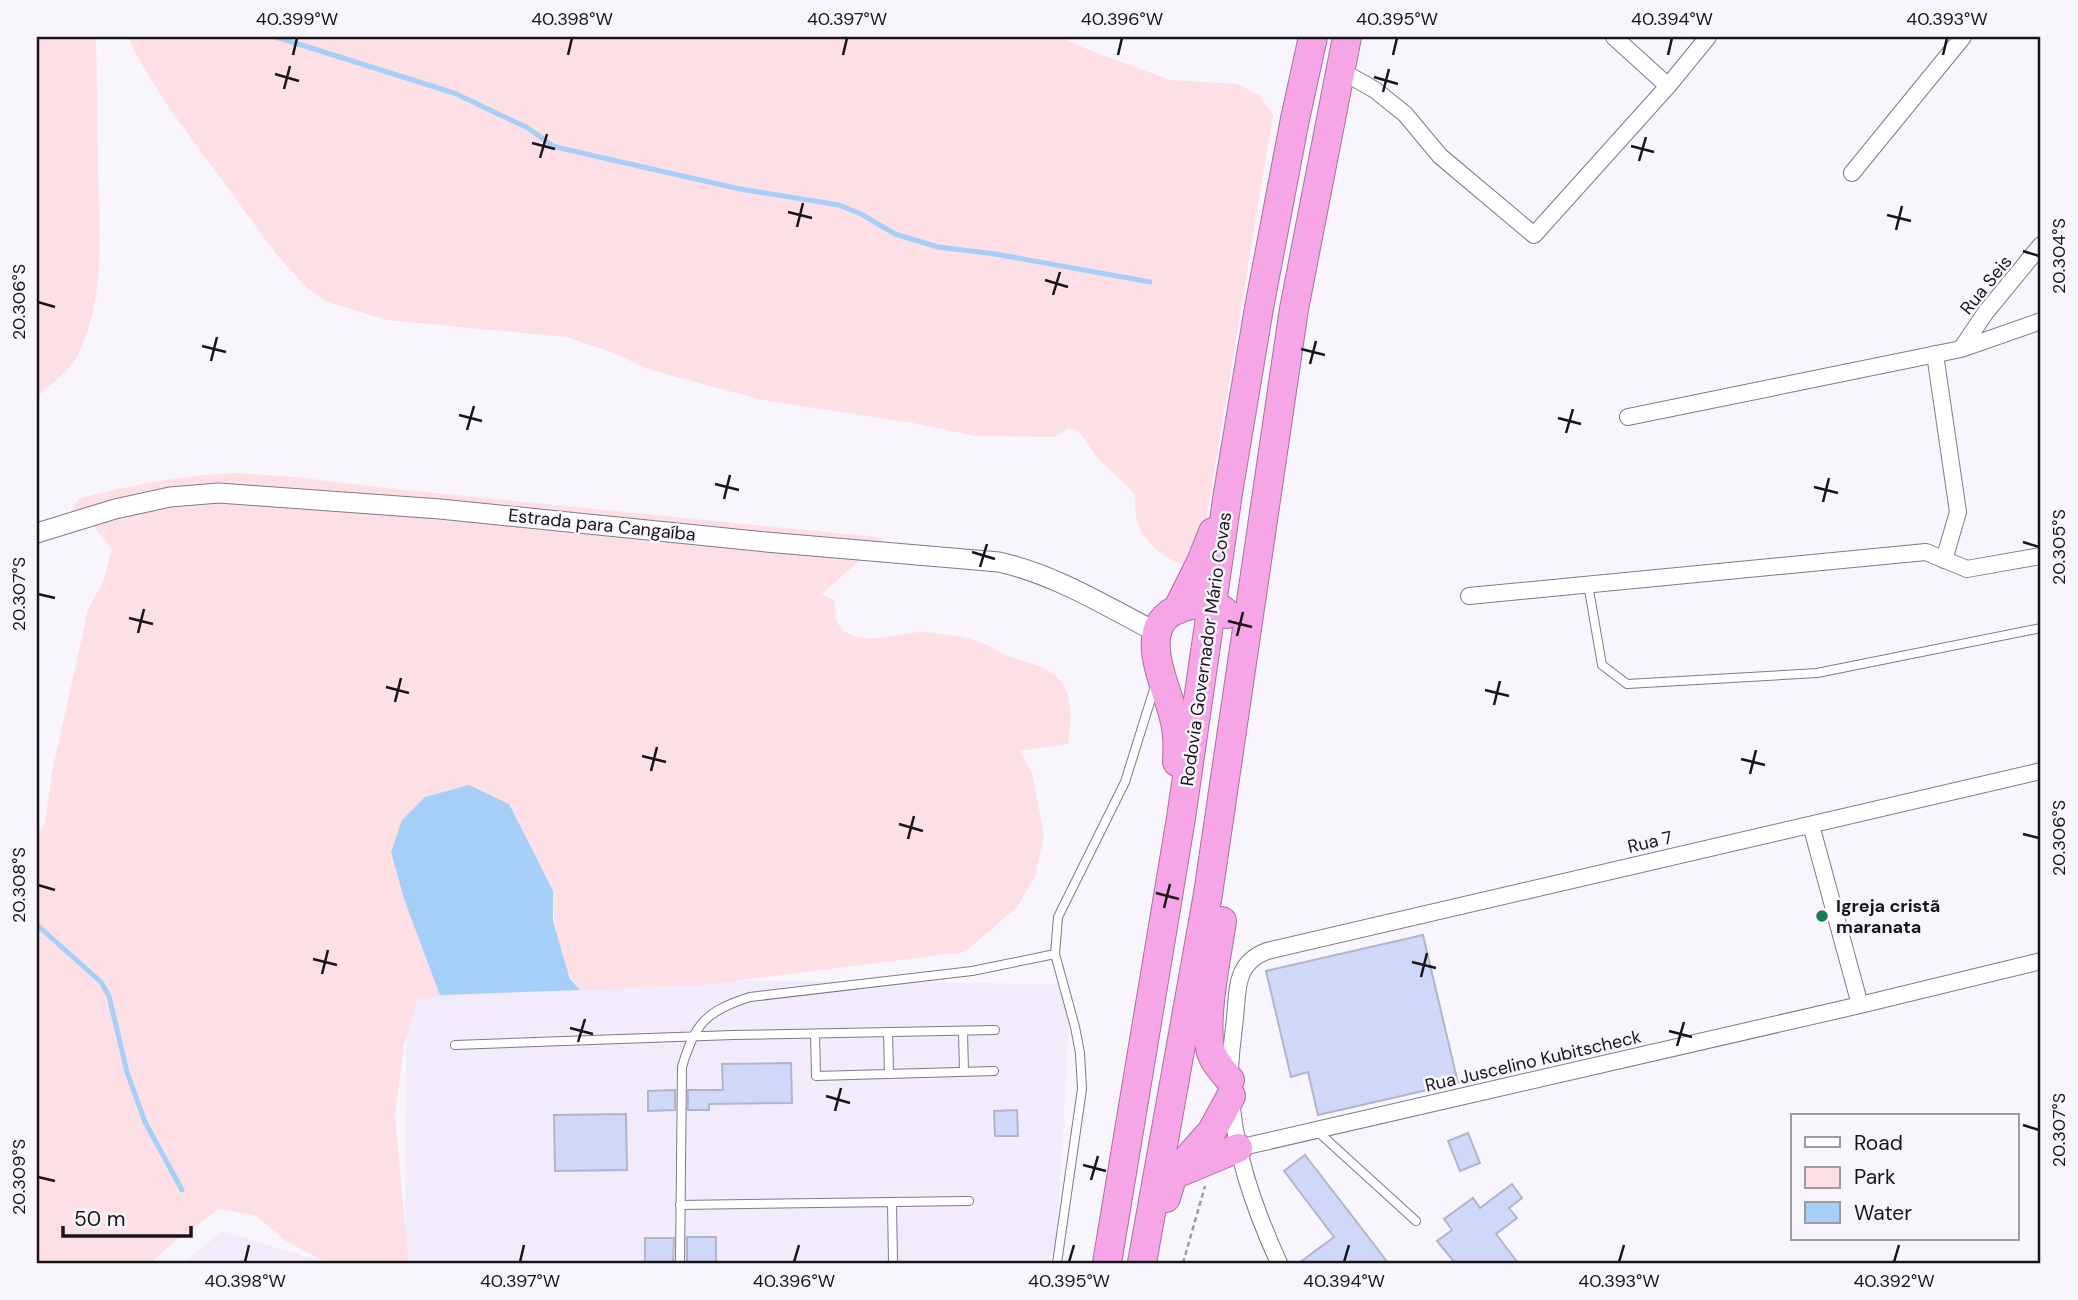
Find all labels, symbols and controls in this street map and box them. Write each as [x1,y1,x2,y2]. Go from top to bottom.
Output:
text: 40.399°W [256,7,338,31]
text: 40.398°W [531,7,613,31]
text: 40.397°W [807,7,887,31]
text: 40.396°W [1081,7,1163,31]
text: 40.395°W [1356,7,1438,31]
text: 40.394°W [1631,7,1713,31]
text: 40.393°W [1906,7,1988,31]
text: 20.304°S [2047,218,2071,294]
street label: Rua Seis [1955,250,2017,320]
text: 20.306°S [7,264,31,340]
street label: Estrada para Cangaíba [507,503,697,547]
text: 20.305°S [2047,509,2071,585]
street label: Rodovia Governador Mário Covas [1175,510,1237,788]
text: 20.307°S [7,557,31,631]
text: 20.306°S [2047,800,2071,876]
street label: Rua 7 [1625,825,1675,859]
text: 20.308°S [7,847,31,923]
place label: Igreja cristã maranata [1836,894,1940,939]
marker: Igreja cristã maranata [1814,908,1830,924]
street label: Rua Juscelino Kubitscheck [1423,1024,1643,1098]
text: 20.307°S [2047,1093,2071,1167]
legend [1791,1114,2018,1240]
text: Road [1854,1129,1903,1157]
text: 20.309°S [7,1139,31,1215]
text: Park [1854,1163,1896,1191]
scale bar [63,1195,191,1239]
text: Water [1854,1199,1912,1227]
text: 50 m [74,1205,125,1233]
text: 40.398°W [204,1269,286,1293]
text: 40.397°W [480,1269,560,1293]
text: 40.396°W [753,1269,835,1293]
text: 40.395°W [1028,1269,1110,1293]
text: 40.394°W [1303,1269,1385,1293]
text: 40.393°W [1578,1269,1660,1293]
text: 40.392°W [1853,1269,1935,1293]

